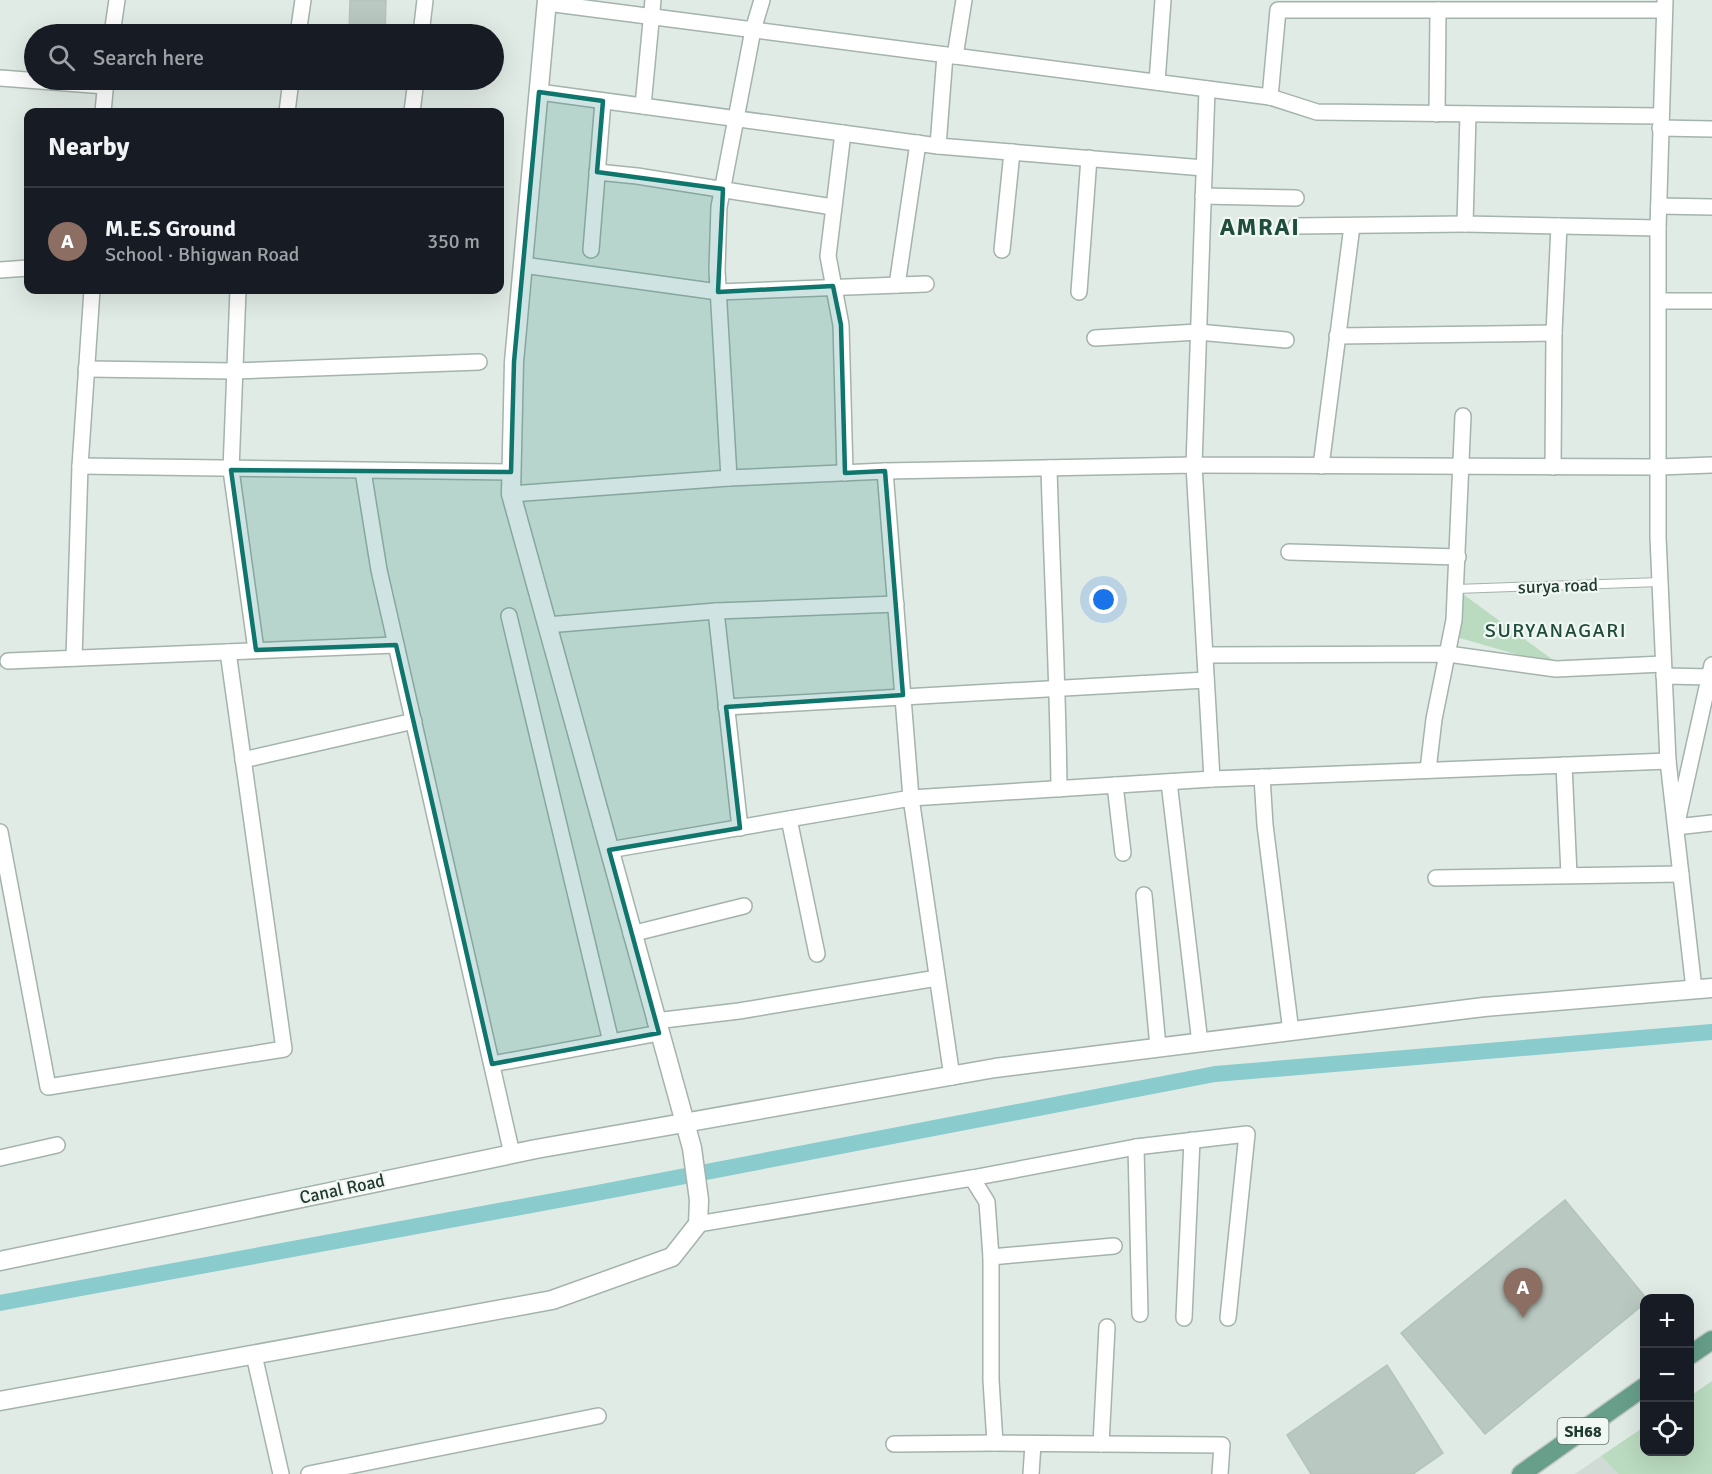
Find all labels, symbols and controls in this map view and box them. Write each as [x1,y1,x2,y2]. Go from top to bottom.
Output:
search box [24,24,504,90]
icon: search [45,41,78,74]
text: Search here [93,44,204,71]
text: Nearby [48,131,129,163]
district label: AMRAI [1220,212,1300,242]
text: M.E.S Ground [105,215,236,242]
text: A [61,229,74,254]
text: 350 m [427,229,480,254]
text: School · Bhigwan Road [105,242,299,267]
street label: surya road [1517,574,1599,598]
your location [1089,585,1118,614]
district label: SURYANAGARI [1485,618,1627,643]
street label: Canal Road [297,1169,387,1209]
pin: A [1504,1268,1543,1318]
map controls [1640,1294,1694,1456]
button: + [1640,1294,1694,1348]
button: − [1640,1348,1694,1402]
button: locate [1640,1402,1694,1456]
road number: SH68 [1558,1418,1608,1444]

